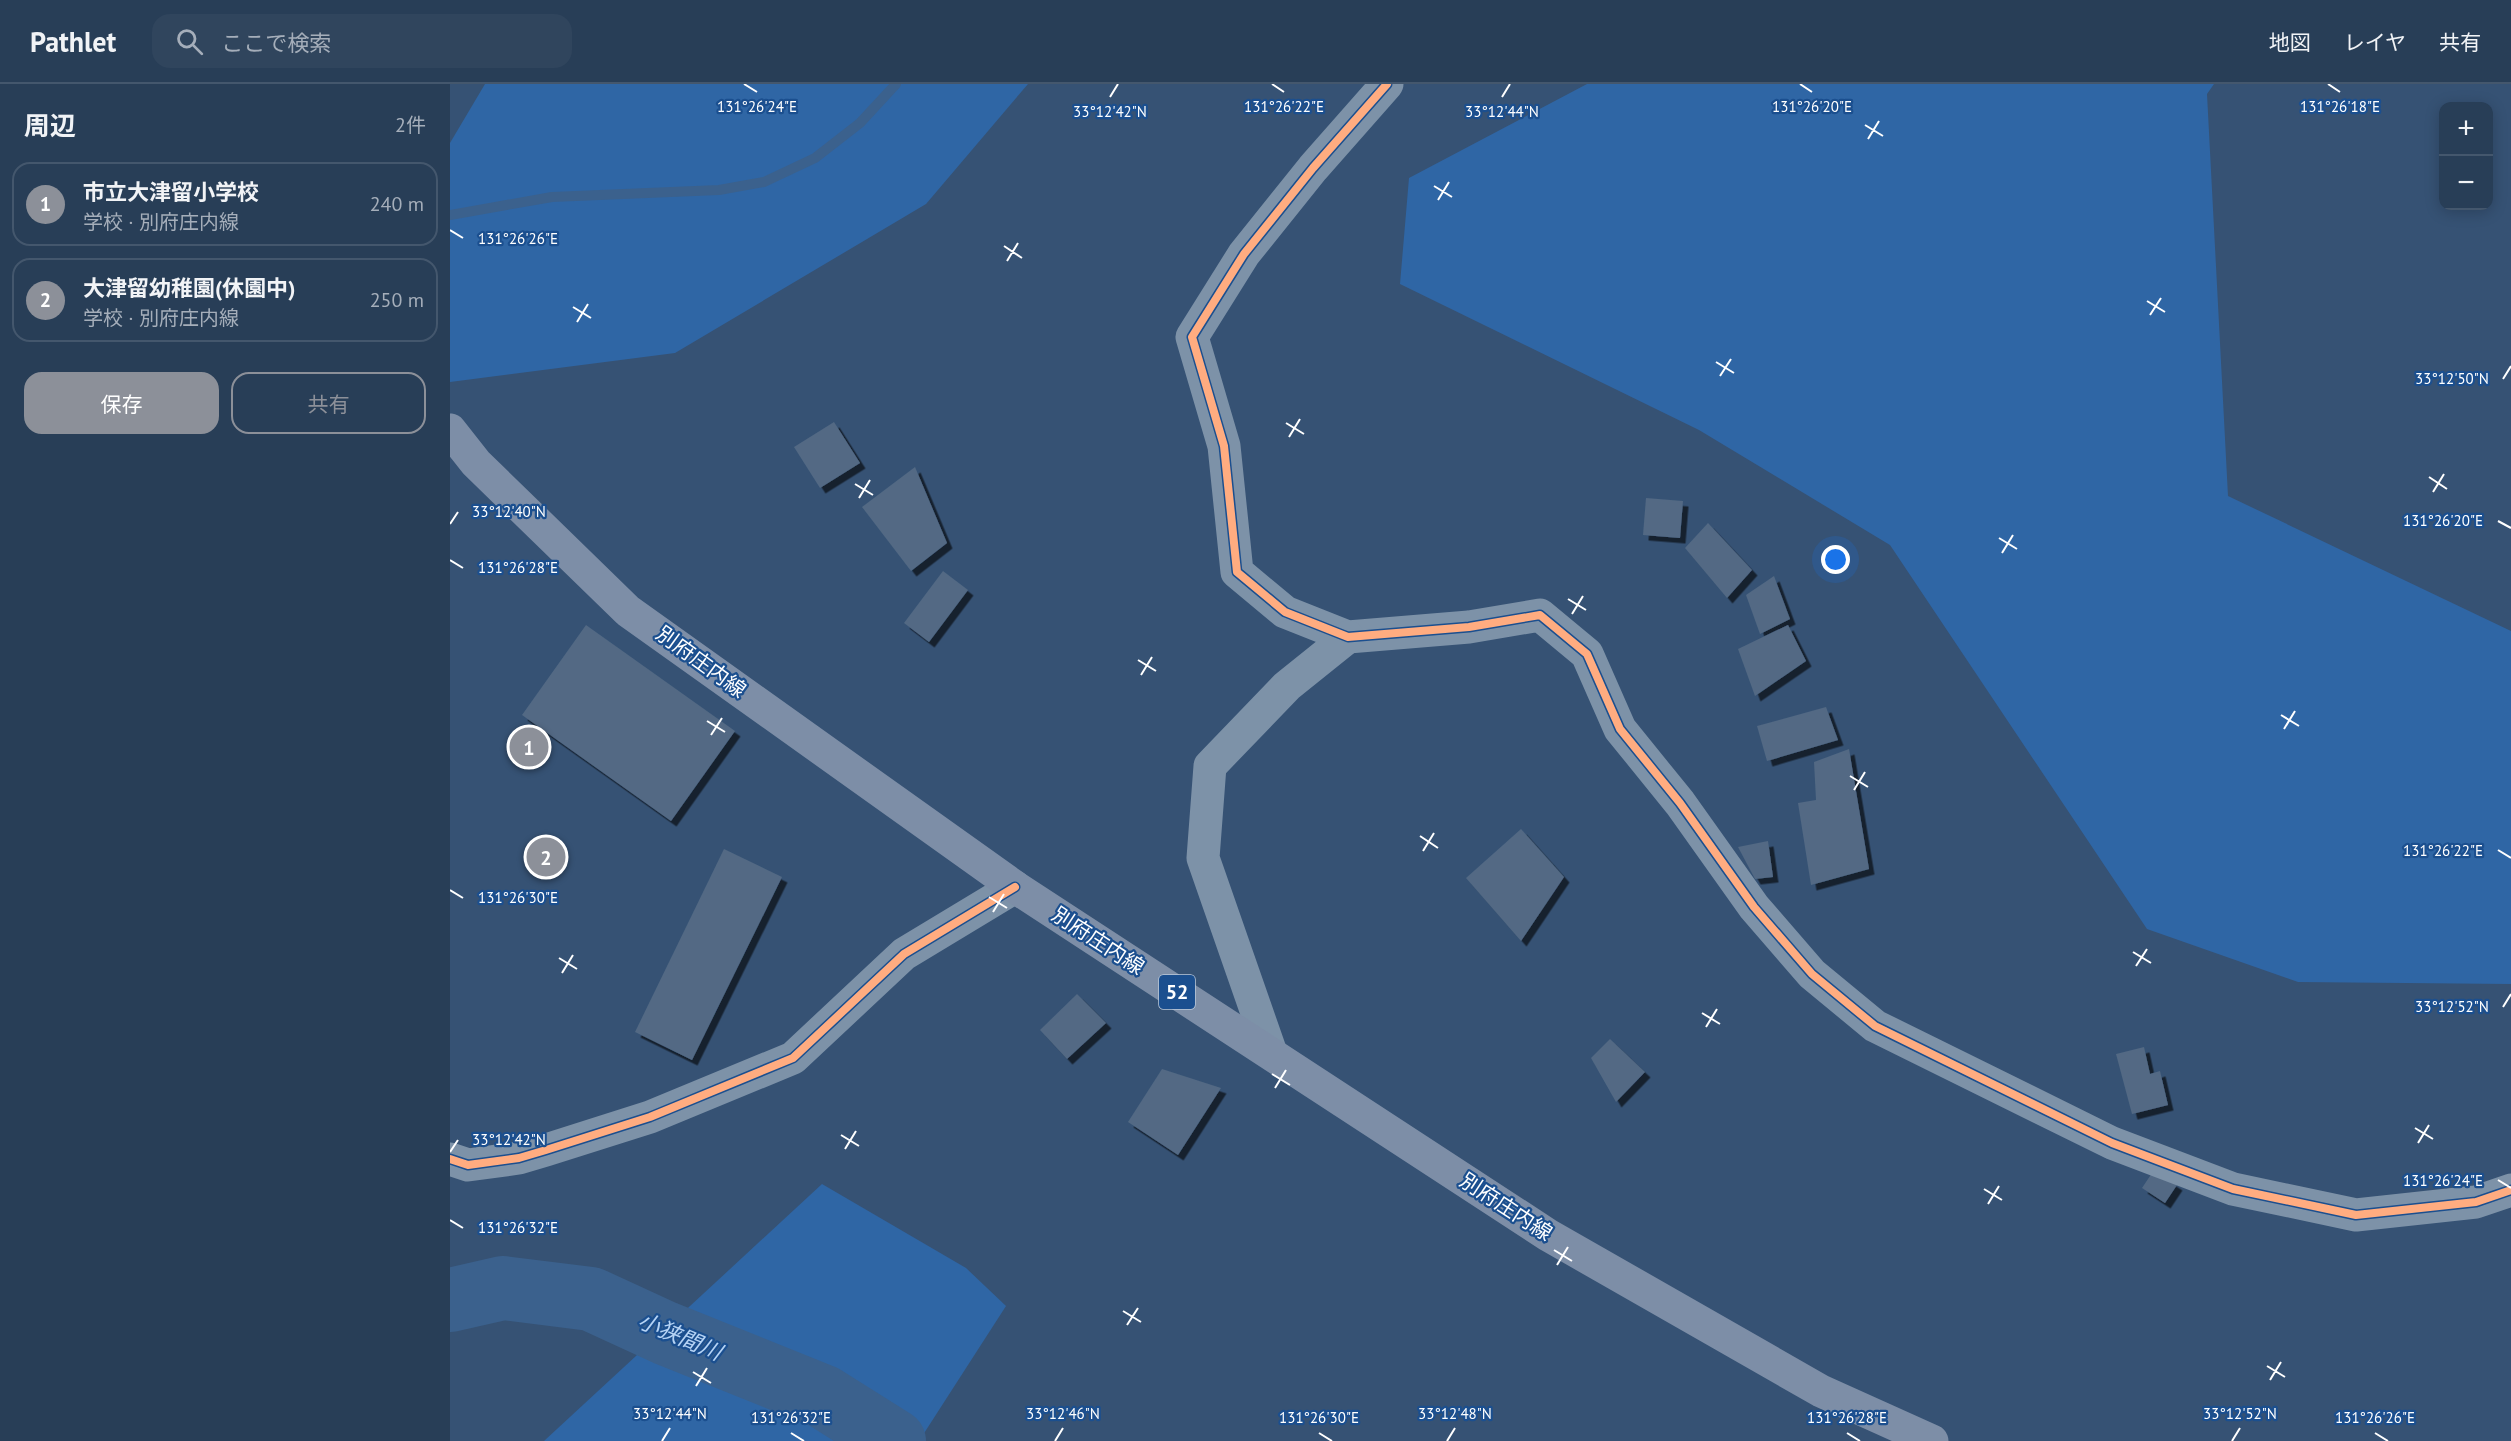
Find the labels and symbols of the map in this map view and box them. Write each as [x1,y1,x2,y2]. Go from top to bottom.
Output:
text: 131°26'24"E [717,97,797,116]
text: 131°26'22"E [1244,97,1324,116]
text: 131°26'20"E [1772,97,1852,116]
text: 131°26'18"E [2300,97,2380,116]
text: 33°12'42"N [1073,102,1147,121]
text: 33°12'44"N [1465,102,1539,121]
text: 131°26'26"E [478,229,558,248]
text: 33°12'50"N [2415,369,2489,388]
text: 33°12'40"N [472,502,546,521]
text: 131°26'20"E [2403,511,2483,530]
your location [1821,545,1850,574]
text: 131°26'28"E [478,558,558,577]
street label: 別府庄内線 [651,620,752,703]
pin: 1 [510,724,548,770]
pin: 2 [526,834,566,880]
text: 131°26'22"E [2403,841,2483,860]
text: 131°26'30"E [478,888,558,907]
street label: 別府庄内線 [1047,901,1150,980]
road number: 52 [1159,975,1195,1009]
text: 33°12'52"N [2415,997,2489,1016]
text: 33°12'42"N [472,1130,546,1149]
street label: 別府庄内線 [1455,1167,1558,1246]
text: 131°26'24"E [2403,1171,2483,1190]
text: 131°26'32"E [478,1218,558,1237]
water label: 小狭間川 [634,1306,728,1367]
text: 33°12'44"N [633,1404,707,1423]
text: 33°12'46"N [1026,1404,1100,1423]
text: 33°12'48"N [1418,1404,1492,1423]
text: 33°12'52"N [2203,1404,2277,1423]
text: 131°26'32"E [751,1408,831,1427]
text: 131°26'30"E [1279,1408,1359,1427]
text: 131°26'28"E [1807,1408,1887,1427]
text: 131°26'26"E [2335,1408,2415,1427]

